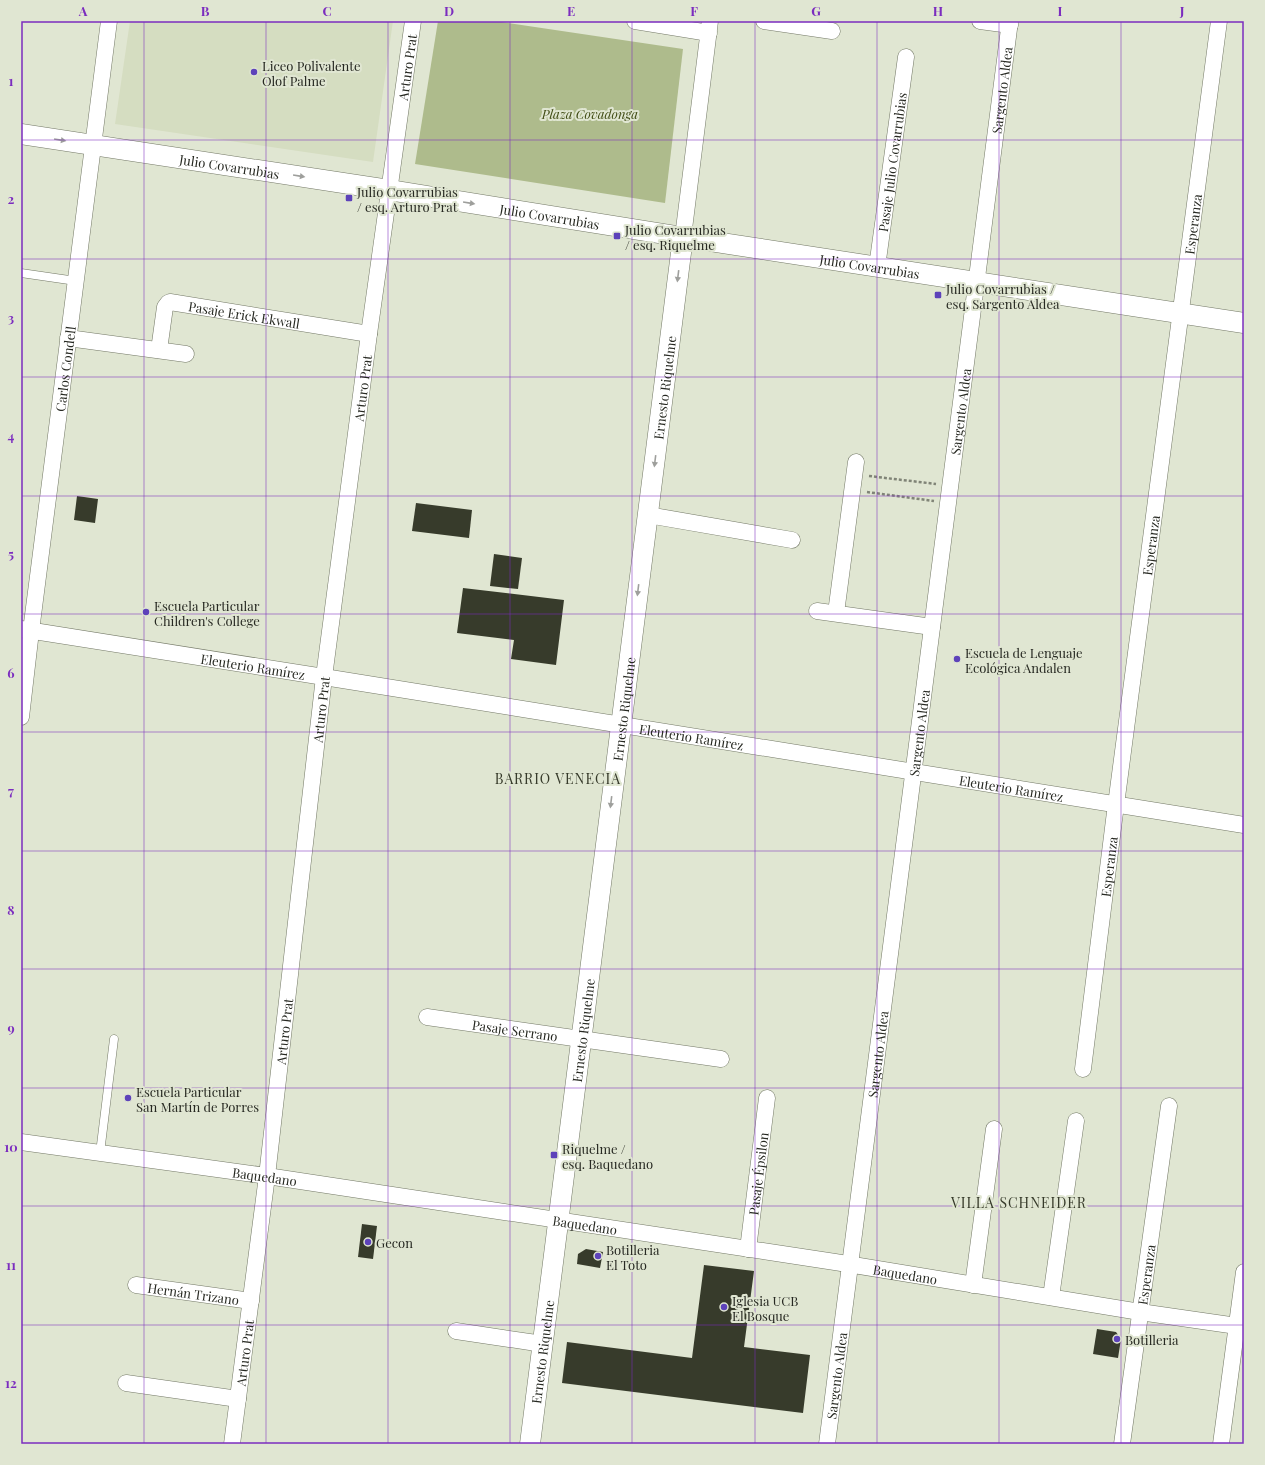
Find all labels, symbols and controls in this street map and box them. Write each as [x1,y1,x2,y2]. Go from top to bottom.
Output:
text: A [78,2,88,19]
text: B [201,2,210,19]
text: C [322,2,332,19]
text: D [444,2,454,19]
text: E [567,2,575,19]
text: F [690,2,698,19]
text: G [811,2,821,19]
text: H [933,2,943,19]
text: I [1058,2,1063,19]
text: J [1179,2,1185,19]
street label: Arturo Prat [393,33,420,102]
street label: Sargento Aldea [987,45,1015,135]
place label: Liceo Polivalente Olof Palme [262,57,361,89]
marker: Liceo Polivalente Olof Palme [249,67,259,77]
text: 1 [9,72,14,89]
street label: Pasaje Julio Covarrubias [873,91,910,233]
park label: Plaza Covadonga [541,105,638,122]
one-way arrow [53,137,66,143]
street label: Julio Covarrubias [177,150,281,182]
one-way arrow [293,173,305,179]
place label: Julio Covarrubias / esq. Arturo Prat [356,183,458,215]
text: 2 [8,190,15,207]
street label: Esperanza [1180,192,1205,255]
marker: Julio Covarrubias / esq. Arturo Prat [344,193,354,203]
street label: Julio Covarrubias [498,199,601,232]
one-way arrow [463,200,475,206]
place label: Julio Covarrubias / esq. Riquelme [624,221,726,253]
marker: Julio Covarrubias / esq. Riquelme [612,231,622,241]
street label: Julio Covarrubias [818,249,921,282]
one-way arrow [675,270,681,282]
place label: Julio Covarrubias / esq. Sargento Aldea [945,280,1060,312]
marker: Julio Covarrubias / esq. Sargento Aldea [933,290,943,300]
street label: Pasaje Erick Ekwall [187,297,302,331]
text: 3 [8,309,14,326]
street label: Carlos Condell [51,325,78,413]
street label: Ernesto Riquelme [649,334,679,440]
street label: Arturo Prat [349,353,375,423]
street label: Sargento Aldea [946,367,974,456]
text: 4 [8,427,15,444]
one-way arrow [652,455,658,467]
street label: Esperanza [1138,514,1163,576]
text: 5 [8,545,14,562]
one-way arrow [635,584,642,596]
place label: Escuela Particular Children's College [154,597,260,629]
marker: Escuela Particular Children's College [141,607,151,617]
place label: Escuela de Lenguaje Ecológica Andalen [965,644,1083,676]
street label: Eleuterio Ramírez [200,649,306,682]
marker: Escuela de Lenguaje Ecológica Andalen [952,654,962,664]
street label: Ernesto Riquelme [608,656,638,762]
text: 6 [7,664,15,681]
street label: Arturo Prat [308,675,333,744]
street label: Sargento Aldea [904,688,933,777]
street label: Eleuterio Ramírez [638,719,745,753]
district label: BARRIO VENECIA [495,769,621,788]
street label: Eleuterio Ramírez [958,771,1065,804]
text: 7 [8,782,14,799]
one-way arrow [608,796,615,808]
street label: Esperanza [1096,835,1120,898]
text: 8 [7,901,15,918]
street label: Ernesto Riquelme [567,977,597,1083]
street label: Arturo Prat [271,997,296,1066]
street label: Sargento Aldea [863,1009,891,1099]
street label: Pasaje Serrano [471,1015,559,1044]
text: 9 [7,1019,15,1036]
place label: Escuela Particular San Martín de Porres [136,1083,259,1115]
marker: Escuela Particular San Martín de Porres [123,1093,133,1103]
street label: Pasaje Épsilon [744,1131,771,1216]
text: 10 [4,1138,18,1155]
place label: Riquelme / esq. Baquedano [562,1140,653,1172]
marker: Riquelme / esq. Baquedano [549,1150,559,1160]
street label: Baquedano [231,1163,298,1189]
district label: VILLA SCHNEIDER [950,1193,1087,1212]
street label: Baquedano [552,1211,618,1237]
place label: Gecon [376,1234,413,1251]
marker: Gecon [363,1237,373,1247]
place label: Botilleria El Toto [606,1241,660,1273]
street label: Esperanza [1133,1243,1158,1306]
marker: Botilleria El Toto [593,1251,603,1261]
text: 11 [6,1256,16,1273]
street label: Baquedano [872,1260,939,1287]
street label: Hernán Trizano [147,1278,240,1308]
place label: Iglesia UCB El Bosque [732,1292,798,1324]
street label: Ernesto Riquelme [527,1298,557,1405]
marker: Iglesia UCB El Bosque [719,1302,729,1312]
street label: Arturo Prat [231,1318,257,1388]
street label: Sargento Aldea [822,1331,850,1420]
place label: Botilleria [1125,1331,1179,1348]
marker: Botilleria [1112,1334,1122,1344]
text: 12 [5,1374,17,1391]

